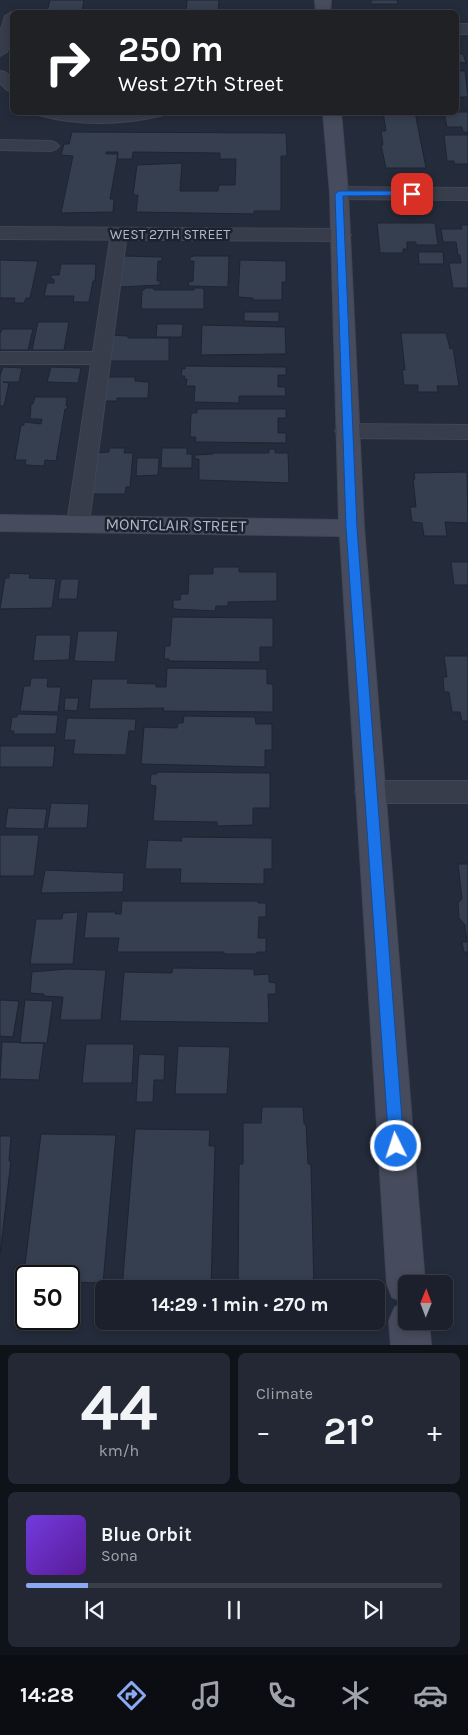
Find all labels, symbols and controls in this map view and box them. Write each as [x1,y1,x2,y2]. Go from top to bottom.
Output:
text: 250 m [118,29,224,70]
icon: right [35,30,100,95]
text: West 27th Street [118,71,284,97]
pin [391,173,433,215]
icon: arrive [398,180,426,208]
street label: WEST 27TH STREET [110,226,230,243]
street label: MONTCLAIR STREET [105,514,247,536]
position arrow [369,1119,421,1171]
speed limit sign: 50 [15,1265,80,1330]
north arrow [398,1275,452,1330]
map controls [398,1275,453,1330]
text: 14:29 · 1 min · 270 m [151,1294,329,1316]
text: 44 [80,1370,158,1446]
text: Climate [256,1384,313,1403]
text: 21° [323,1409,375,1454]
text: − [256,1415,271,1448]
text: + [427,1415,442,1448]
text: km/h [99,1441,139,1460]
text: Blue Orbit [101,1524,192,1546]
text: Sona [101,1546,138,1565]
icon: previous [81,1596,109,1624]
icon: pause [220,1596,248,1624]
icon: next [359,1596,387,1624]
icon: directions [114,1678,149,1713]
icon: music [189,1678,224,1713]
icon: phone [264,1678,299,1713]
icon: climate [338,1678,373,1713]
icon: car [413,1678,448,1713]
text: 14:28 [20,1682,74,1708]

